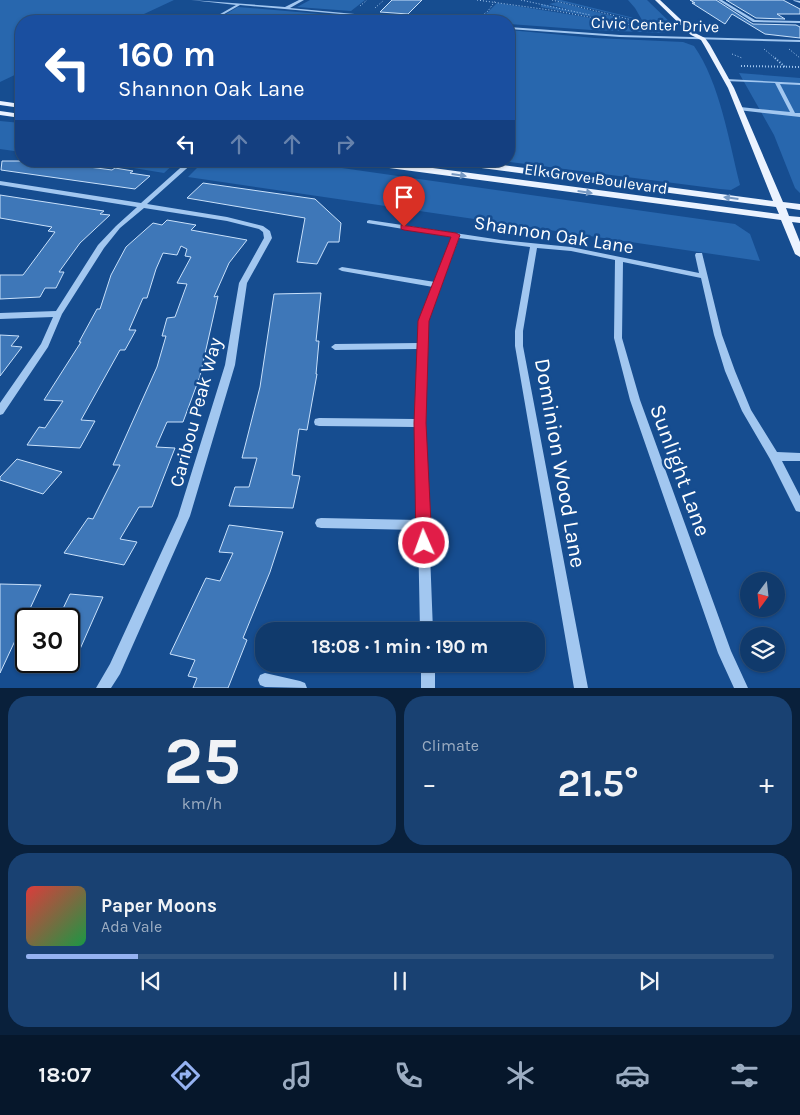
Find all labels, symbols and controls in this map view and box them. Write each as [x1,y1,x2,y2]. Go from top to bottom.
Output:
street label: Civic Center Drive [591,13,719,36]
text: 160 m [118,34,216,75]
icon: left [35,35,100,100]
text: Shannon Oak Lane [118,76,305,102]
icon: left [172,130,200,158]
icon: ahead [225,130,253,158]
icon: ahead [278,130,306,158]
icon: right [331,130,359,158]
street label: Elk Grove Boulevard [523,159,669,198]
one-way arrow [451,171,467,179]
pin [383,176,425,227]
icon: arrive [390,183,418,211]
one-way arrow [577,188,593,196]
one-way arrow [722,194,738,202]
street label: Shannon Oak Lane [473,212,635,258]
street label: Caribou Peak Way [165,335,227,489]
street label: Dominion Wood Lane [529,356,591,570]
street label: Sunlight Lane [644,401,716,540]
position arrow [397,516,449,568]
north arrow [740,572,785,618]
map controls [740,572,785,672]
speed limit sign: 30 [15,608,80,673]
button: layers [740,627,785,672]
text: 18:08 · 1 min · 190 m [312,636,488,658]
text: 25 [163,723,241,799]
text: Climate [422,736,479,755]
text: 21.5° [557,761,639,806]
text: − [422,767,437,800]
text: + [759,767,774,800]
text: km/h [182,794,222,813]
text: Paper Moons [101,895,217,917]
text: Ada Vale [101,917,162,936]
icon: previous [137,967,165,995]
icon: pause [386,967,414,995]
icon: next [635,967,663,995]
icon: directions [168,1058,203,1093]
icon: music [280,1058,315,1093]
icon: phone [391,1058,426,1093]
icon: climate [503,1058,538,1093]
icon: car [615,1058,650,1093]
icon: filters [727,1058,762,1093]
text: 18:07 [38,1062,91,1088]

